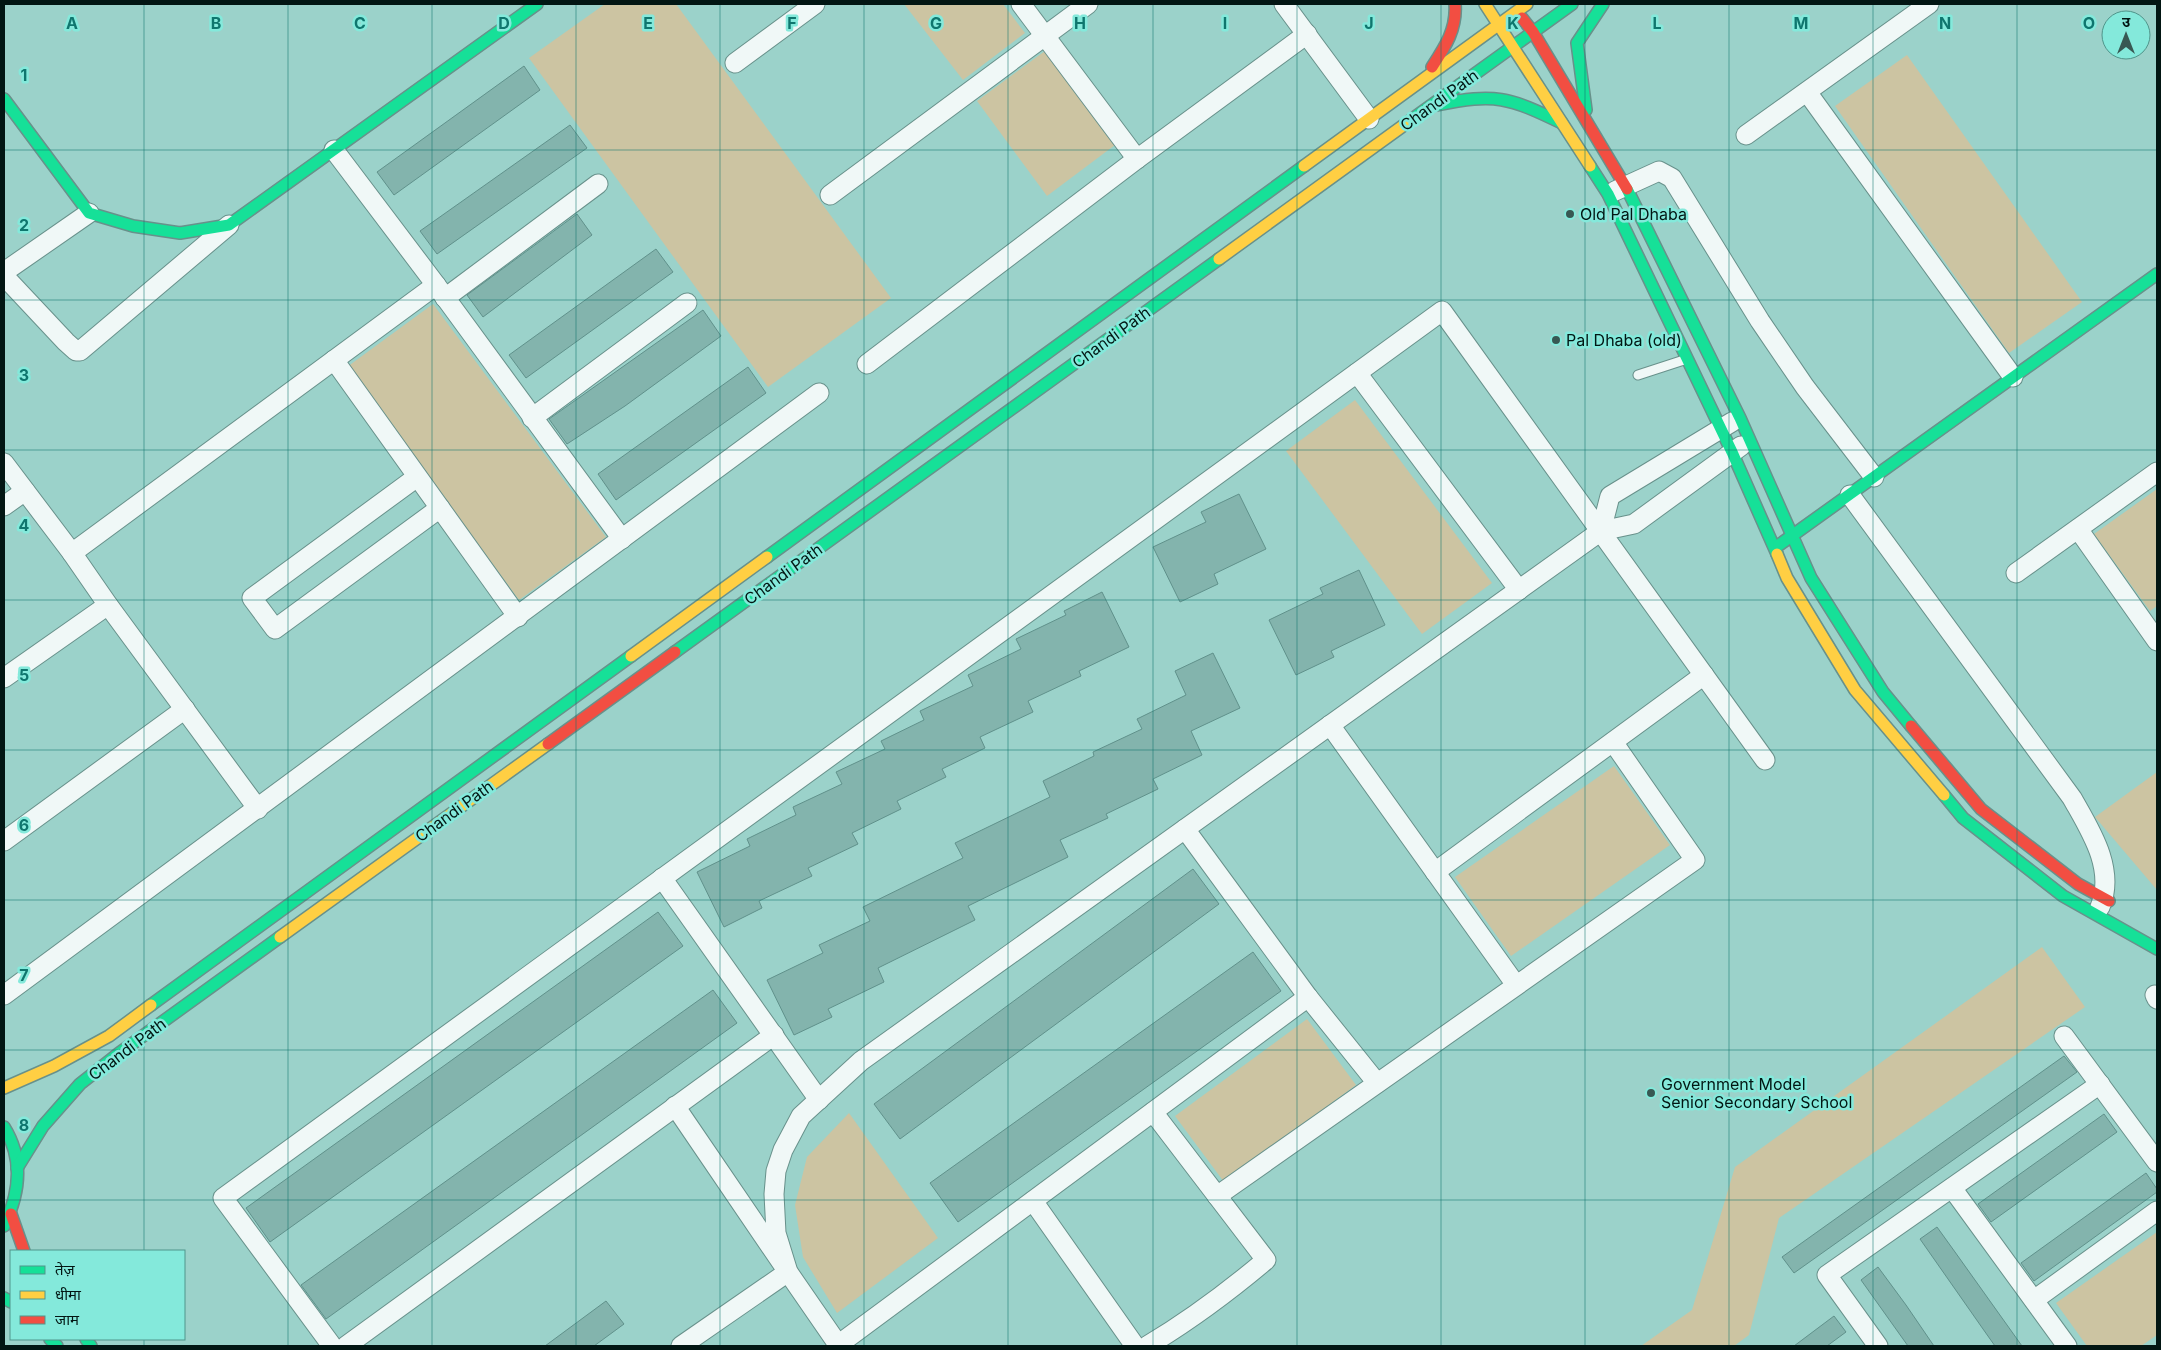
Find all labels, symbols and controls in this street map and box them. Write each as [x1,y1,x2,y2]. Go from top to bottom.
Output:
north arrow [2101,10,2151,60]
text: A [66,13,78,33]
text: B [211,13,221,33]
text: C [354,13,366,33]
text: D [498,13,510,33]
text: E [643,13,653,33]
text: F [787,13,797,33]
text: G [930,13,942,33]
text: H [1074,13,1086,33]
text: I [1223,13,1227,33]
text: J [1364,13,1374,33]
text: K [1507,13,1519,33]
text: L [1652,13,1662,33]
text: M [1794,13,1808,33]
text: N [1939,13,1951,33]
text: O [2083,13,2095,33]
text: उ [2122,13,2131,30]
text: 1 [21,65,27,85]
street label: Chandi Path [1396,65,1482,135]
place label: Old Pal Dhaba [1580,204,1687,224]
marker: Old Pal Dhaba [1564,208,1576,220]
text: 2 [19,215,29,235]
street label: Chandi Path [1068,302,1154,372]
place label: Pal Dhaba (old) [1566,330,1682,350]
marker: Pal Dhaba (old) [1550,334,1562,346]
text: 3 [19,365,29,385]
text: 4 [19,515,30,535]
street label: Chandi Path [740,539,826,609]
text: 5 [19,665,29,685]
street label: Chandi Path [411,776,497,846]
text: 6 [19,815,29,835]
text: 7 [19,965,29,985]
street label: Chandi Path [84,1013,170,1085]
place label: Government Model Senior Secondary School [1661,1074,1852,1112]
marker: Government Model Senior Secondary School [1645,1087,1657,1099]
text: 8 [19,1115,29,1135]
legend [10,1250,185,1340]
text: तेज़ [55,1260,76,1279]
text: धीमा [55,1285,82,1304]
text: जाम [55,1310,80,1329]

